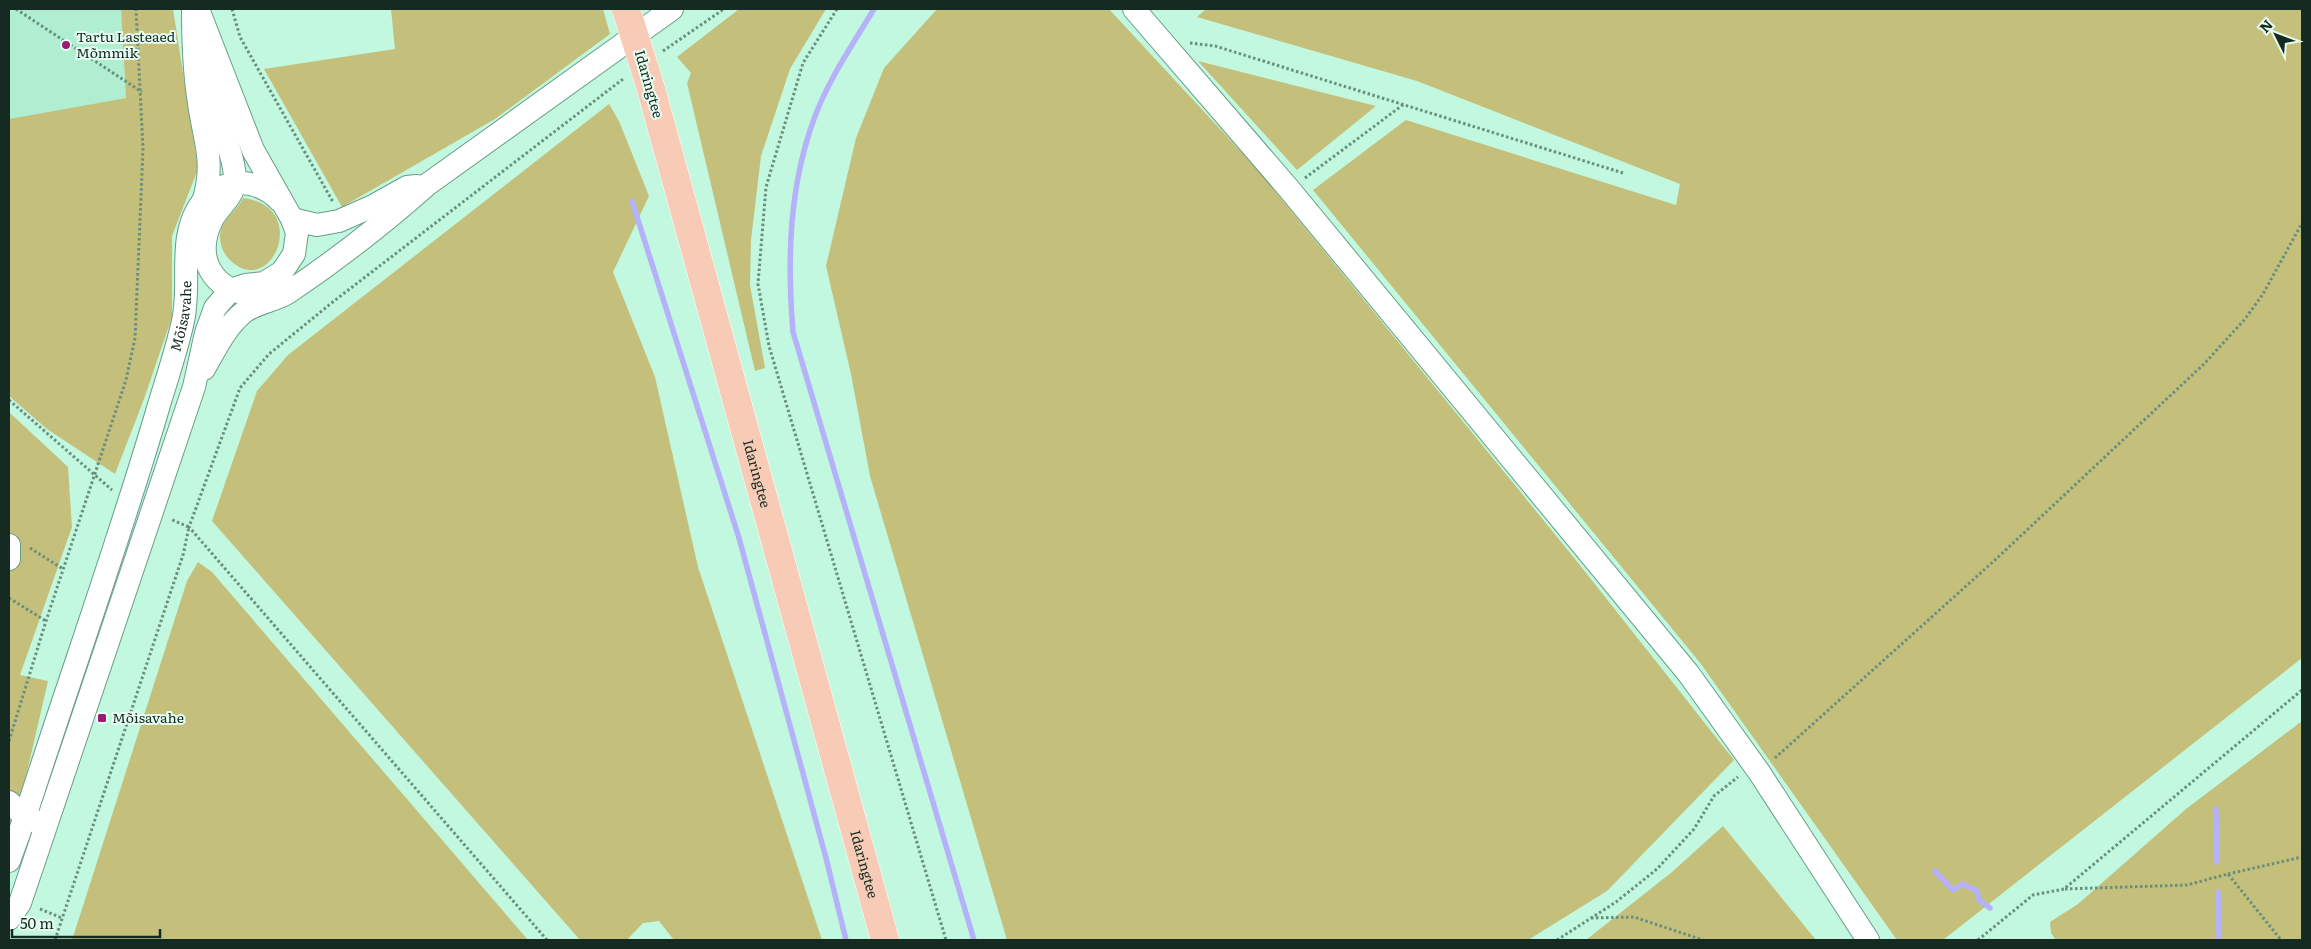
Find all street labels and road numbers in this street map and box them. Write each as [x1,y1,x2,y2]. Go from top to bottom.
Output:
street label: Idaringtee [631,47,669,120]
street label: Mõisavahe [165,281,195,354]
street label: Idaringtee [739,437,777,510]
street label: Idaringtee [846,828,884,900]

